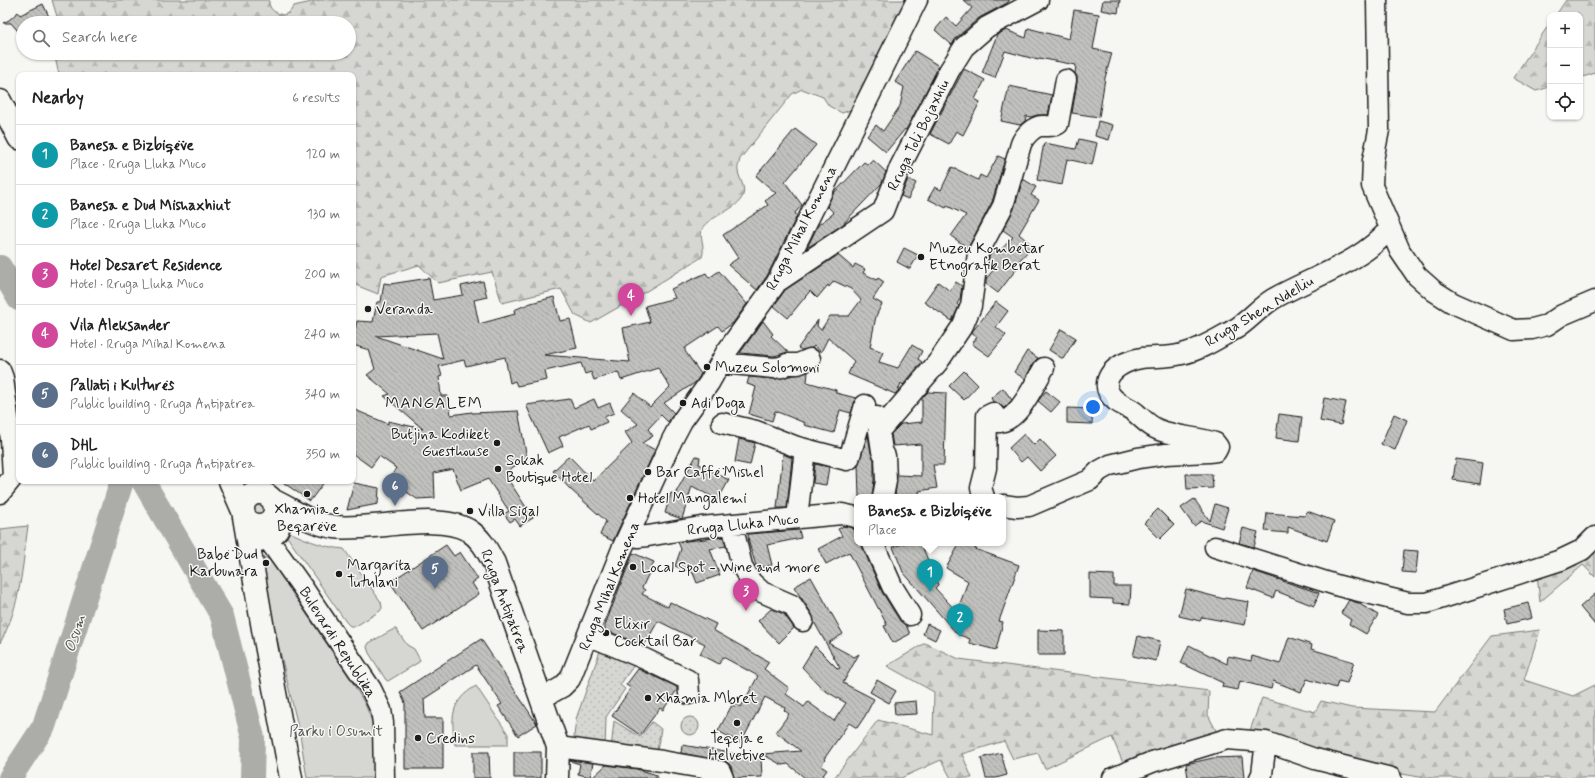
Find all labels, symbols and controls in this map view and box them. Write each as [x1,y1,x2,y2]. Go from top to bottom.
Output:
map controls [1547,12,1583,120]
button: + [1547,12,1583,48]
search box [16,16,356,60]
icon: search [30,27,52,49]
text: Search here [62,28,138,48]
button: − [1547,48,1583,84]
street label: Rruga Toli Bojaxhiu [883,76,956,195]
button: locate [1547,84,1583,120]
text: Nearby [32,87,84,109]
text: 6 results [292,90,340,107]
text: Banesa e Bizbiqëve [70,136,194,156]
text: 1 [42,146,48,163]
text: 120 m [306,146,340,163]
text: Place · Rruga Lluka Muco [70,156,206,173]
street label: Rruga Mihal Komena [762,162,843,295]
text: Banesa e Dud Mishaxhiut [70,196,231,216]
text: 2 [42,206,48,223]
text: 130 m [307,206,340,223]
text: Place · Rruga Lluka Muco [70,216,206,233]
place label: Muzeu Kombëtar Etnografik Berat [929,239,1045,277]
marker: Muzeu Kombëtar Etnografik Berat [916,252,926,262]
text: Hotel Desaret Residence [70,256,222,276]
text: 3 [42,266,48,283]
text: 200 m [305,266,340,283]
street label: Rruga Shen Ndelliu [1202,271,1318,353]
text: Hotel · Rruga Lluka Muco [70,276,204,293]
pin: 4 [618,283,644,316]
place label: Veranda [376,300,434,320]
marker: Veranda [363,304,373,314]
text: Vila Aleksander [70,316,170,336]
text: 4 [41,326,49,343]
text: 240 m [304,326,340,343]
text: Hotel · Rruga Mihal Komena [70,336,226,353]
place label: Muzeu Solomoni [715,358,820,378]
marker: Muzeu Solomoni [702,362,712,372]
text: Pallati i Kulturës [70,376,174,396]
text: 5 [41,386,49,403]
text: 340 m [305,386,340,403]
district label: MANGALEM [385,393,483,414]
place label: Adi Doga [691,394,746,415]
text: Public building · Rruga Antipatrea [70,396,255,413]
your location [1083,397,1103,417]
marker: Adi Doga [678,398,688,408]
place label: Butjina Kodiket Guesthouse [391,425,489,462]
text: DHL [70,436,98,456]
marker: Butjina Kodiket Guesthouse [492,438,502,448]
text: 6 [42,446,48,463]
text: 350 m [306,446,340,463]
place label: Sokak Boutique Hotel [506,451,592,488]
text: Public building · Rruga Antipatrea [70,456,255,473]
place label: Bar Caffë Mishel [656,463,764,483]
marker: Sokak Boutique Hotel [493,464,503,474]
marker: Bar Caffë Mishel [643,467,653,477]
pin: 6 [382,473,408,506]
marker: Xhamia e Beqarëve [302,489,312,499]
place label: Hotel Mangalemi [638,489,747,510]
marker: Hotel Mangalemi [625,493,635,503]
popup [854,494,1006,546]
place label: Xhamia e Beqarëve [274,500,340,537]
place label: Villa Sigal [478,502,539,523]
text: Banesa e Bizbiqëve [868,502,992,522]
marker: Villa Sigal [465,506,475,516]
street label: Rruga Lluka Muco [686,509,800,542]
street label: Rruga Mihal Komena [575,519,646,654]
text: Place [868,522,897,539]
place label: Babë Dud Karbunara [189,545,258,582]
street label: Rruga Antipatrea [474,547,533,657]
place label: Margarita Tutulani [347,556,411,593]
pin: 5 [422,556,448,589]
marker: Babë Dud Karbunara [261,558,271,568]
place label: Local Spot - Wine and more [641,558,820,578]
pin: 1 [917,559,943,592]
marker: Local Spot - Wine and more [628,562,638,572]
marker: Margarita Tutulani [334,569,344,579]
pin: 3 [733,578,759,611]
street label: Bulevardi Republika [294,583,381,702]
pin: 2 [947,604,973,637]
water label: Osum [59,612,91,655]
place label: Elixir Cocktail Bar [614,615,697,652]
marker: Elixir Cocktail Bar [601,628,611,638]
place label: Xhamia Mbret [656,689,758,709]
marker: Xhamia Mbret [643,693,653,703]
marker: Teqeja e Helvetive [732,718,742,728]
park label: Parku i Osumit [289,722,383,742]
place label: Credins [426,729,475,749]
place label: Teqeja e Helvetive [708,729,766,766]
marker: Credins [413,733,423,743]

